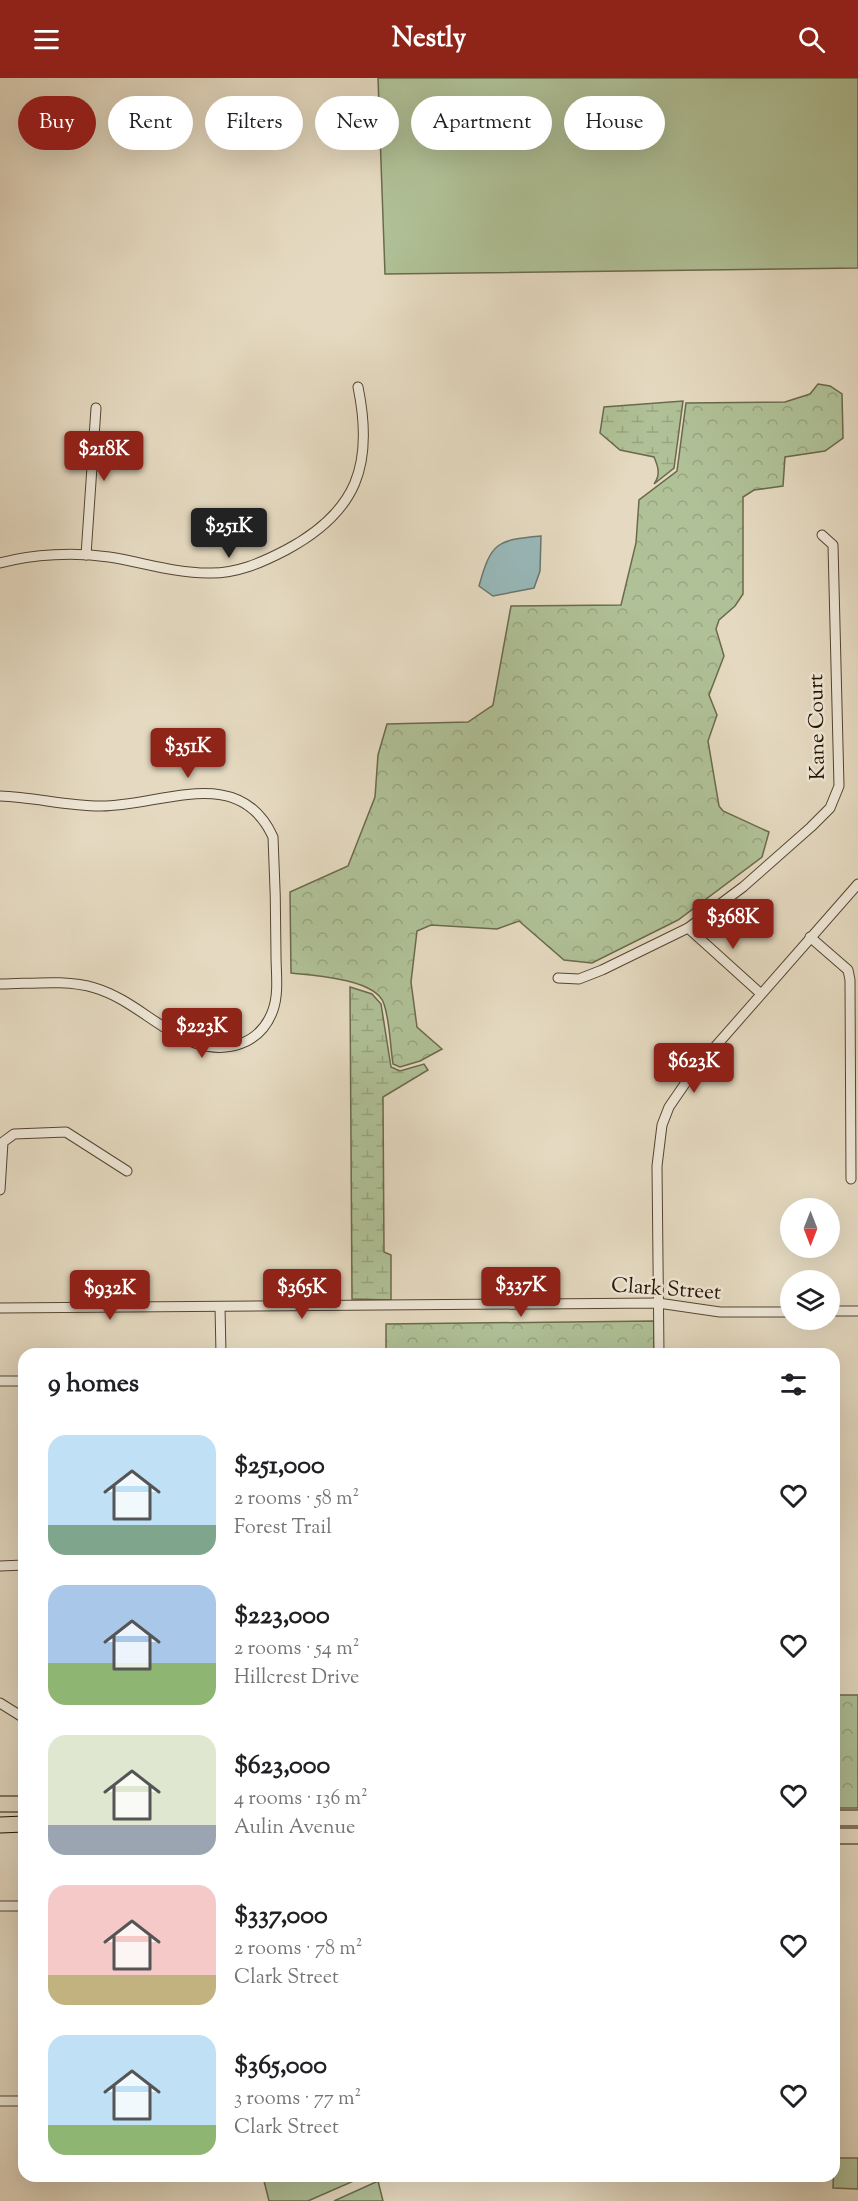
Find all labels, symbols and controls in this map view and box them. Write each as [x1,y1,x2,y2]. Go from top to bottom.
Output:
text: Nestly [392,20,466,59]
icon: menu [30,23,63,56]
icon: search [795,23,828,56]
chip: Buy [18,96,96,150]
chip: Rent [108,96,193,150]
chip: Filters [205,96,303,150]
chip: New [315,96,399,150]
chip: Apartment [411,96,552,150]
chip: House [564,96,665,150]
pin: $218K [62,431,146,482]
text: $218K [78,436,130,465]
pin: $251K [187,508,271,559]
text: $251K [205,513,253,542]
street label: Kane Court [802,674,834,780]
pin: $351K [146,728,230,779]
text: $351K [165,733,211,762]
pin: $368K [691,899,775,950]
text: $368K [707,904,759,933]
pin: $223K [160,1008,244,1059]
text: $223K [176,1013,228,1042]
pin: $623K [652,1043,736,1094]
text: $623K [668,1048,720,1077]
north arrow [780,1198,840,1258]
map controls [780,1198,840,1330]
pin: $337K [479,1267,563,1318]
pin: $365K [260,1269,344,1320]
pin: $932K [68,1270,152,1321]
button: layers [780,1270,840,1330]
street label: Clark Street [610,1271,722,1309]
text: $337K [495,1272,547,1301]
text: $365K [277,1274,327,1303]
text: $932K [84,1275,136,1304]
text: 9 homes [48,1366,139,1403]
icon: filters [777,1368,810,1401]
text: $251,000 [234,1448,325,1485]
icon: home [96,1459,168,1531]
icon: heart [777,1479,810,1512]
text: 2 rooms · 58 m² [234,1485,359,1514]
text: Forest Trail [234,1514,332,1543]
text: $223,000 [234,1598,330,1635]
icon: home [96,1609,168,1681]
icon: heart [777,1629,810,1662]
text: 2 rooms · 54 m² [234,1635,359,1664]
text: Hillcrest Drive [234,1664,359,1693]
text: $623,000 [234,1748,330,1785]
icon: home [96,1759,168,1831]
icon: heart [777,1779,810,1812]
text: 4 rooms · 136 m² [234,1785,368,1814]
text: Aulin Avenue [234,1814,355,1843]
text: $337,000 [234,1898,328,1935]
icon: home [96,1909,168,1981]
icon: heart [777,1929,810,1962]
text: 2 rooms · 78 m² [234,1935,363,1964]
text: Clark Street [234,1964,339,1993]
text: $365,000 [234,2048,327,2085]
icon: home [96,2059,168,2131]
icon: heart [777,2079,810,2112]
text: 3 rooms · 77 m² [234,2085,361,2114]
text: Clark Street [234,2114,339,2143]

